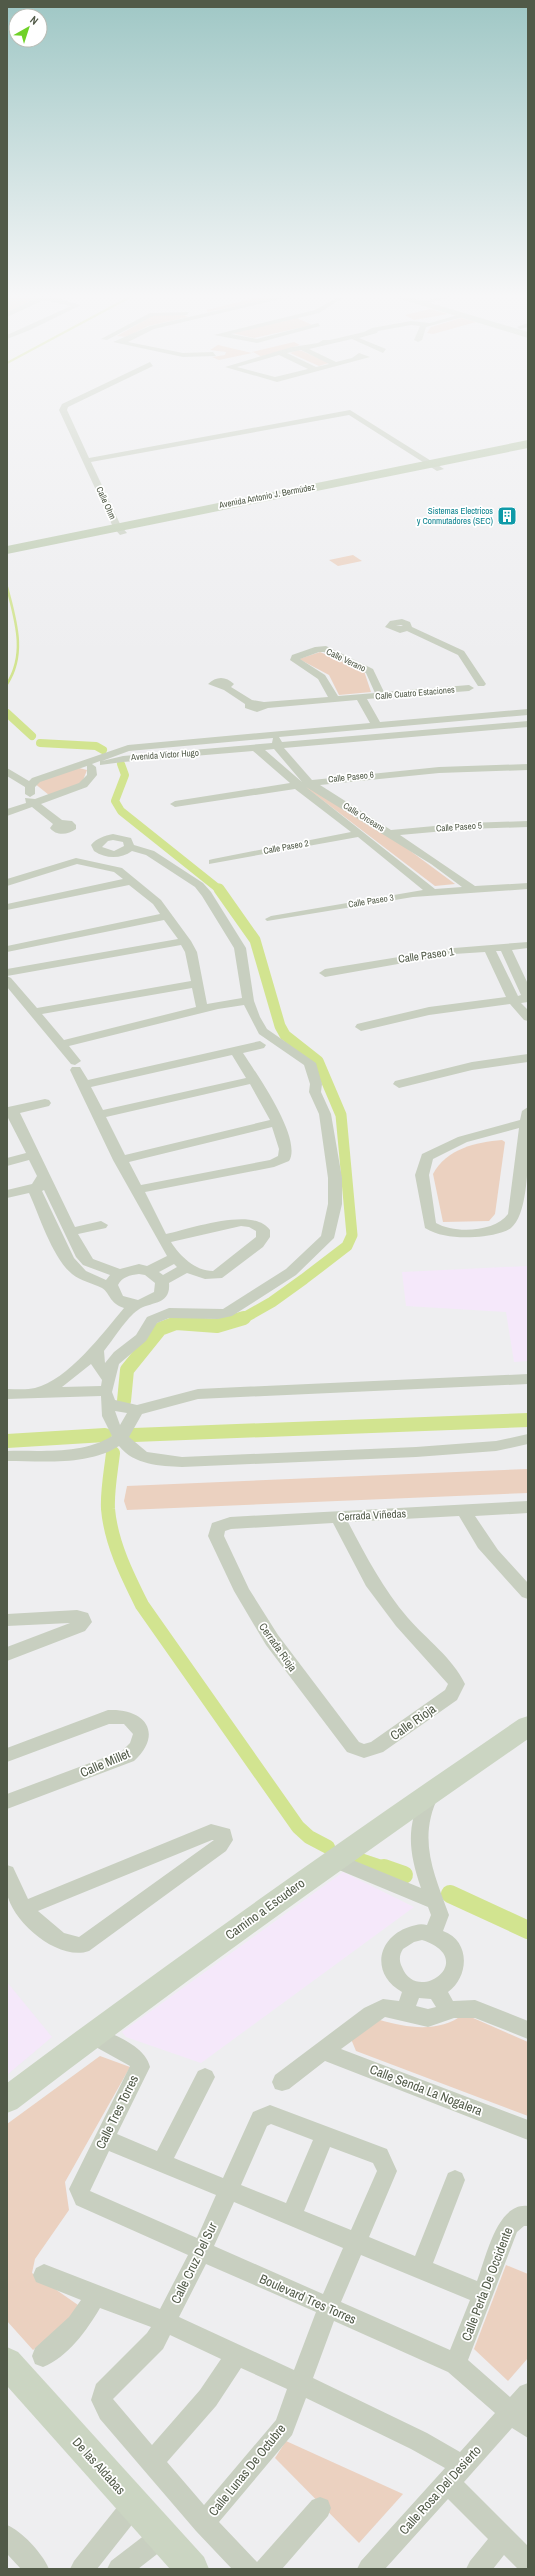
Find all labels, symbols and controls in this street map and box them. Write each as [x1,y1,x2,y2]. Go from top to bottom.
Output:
north arrow [8,8,48,48]
text: N [27,13,41,28]
street label: Avenida Antonio J. Bermúdez [217,481,316,511]
street label: Calle Ohm [93,485,119,521]
place label: Sistemas Electricos y Conmutadores (SEC) [417,505,494,527]
building icon: Sistemas Electricos y Conmutadores (SEC) [496,505,518,527]
street label: Calle Verano [324,646,368,674]
street label: Calle Cuatro Estaciones [375,684,455,702]
street label: Avenida Víctor Hugo [130,747,199,763]
street label: Calle Paseo 6 [328,769,374,785]
street label: Calle Orceans [341,800,387,835]
street label: Calle Paseo 5 [436,819,482,835]
street label: Calle Paseo 2 [262,837,310,857]
street label: Calle Paseo 3 [347,891,395,911]
street label: Calle Paseo 1 [397,944,455,966]
street label: Cerrada Viñedas [338,1506,407,1524]
street label: Cerrada Rioja [256,1620,300,1674]
street label: Calle Rioja [387,1700,439,1744]
street label: Calle Millet [77,1745,133,1781]
street label: Camino a Escudero [222,1874,308,1944]
street label: Calle Senda La Nogalera [367,2061,485,2119]
street label: Calle Tres Torres [92,2072,142,2152]
street label: Calle Cruz Del Sur [167,2219,221,2306]
street label: Calle Perla De Occidente [458,2225,517,2343]
street label: Boulevard Tres Torres [257,2270,359,2328]
street label: Calle Lunas De Octubre [205,2420,289,2520]
street label: De las Aldabas [69,2434,129,2498]
street label: Calle Rosa Del Desierto [395,2442,485,2538]

